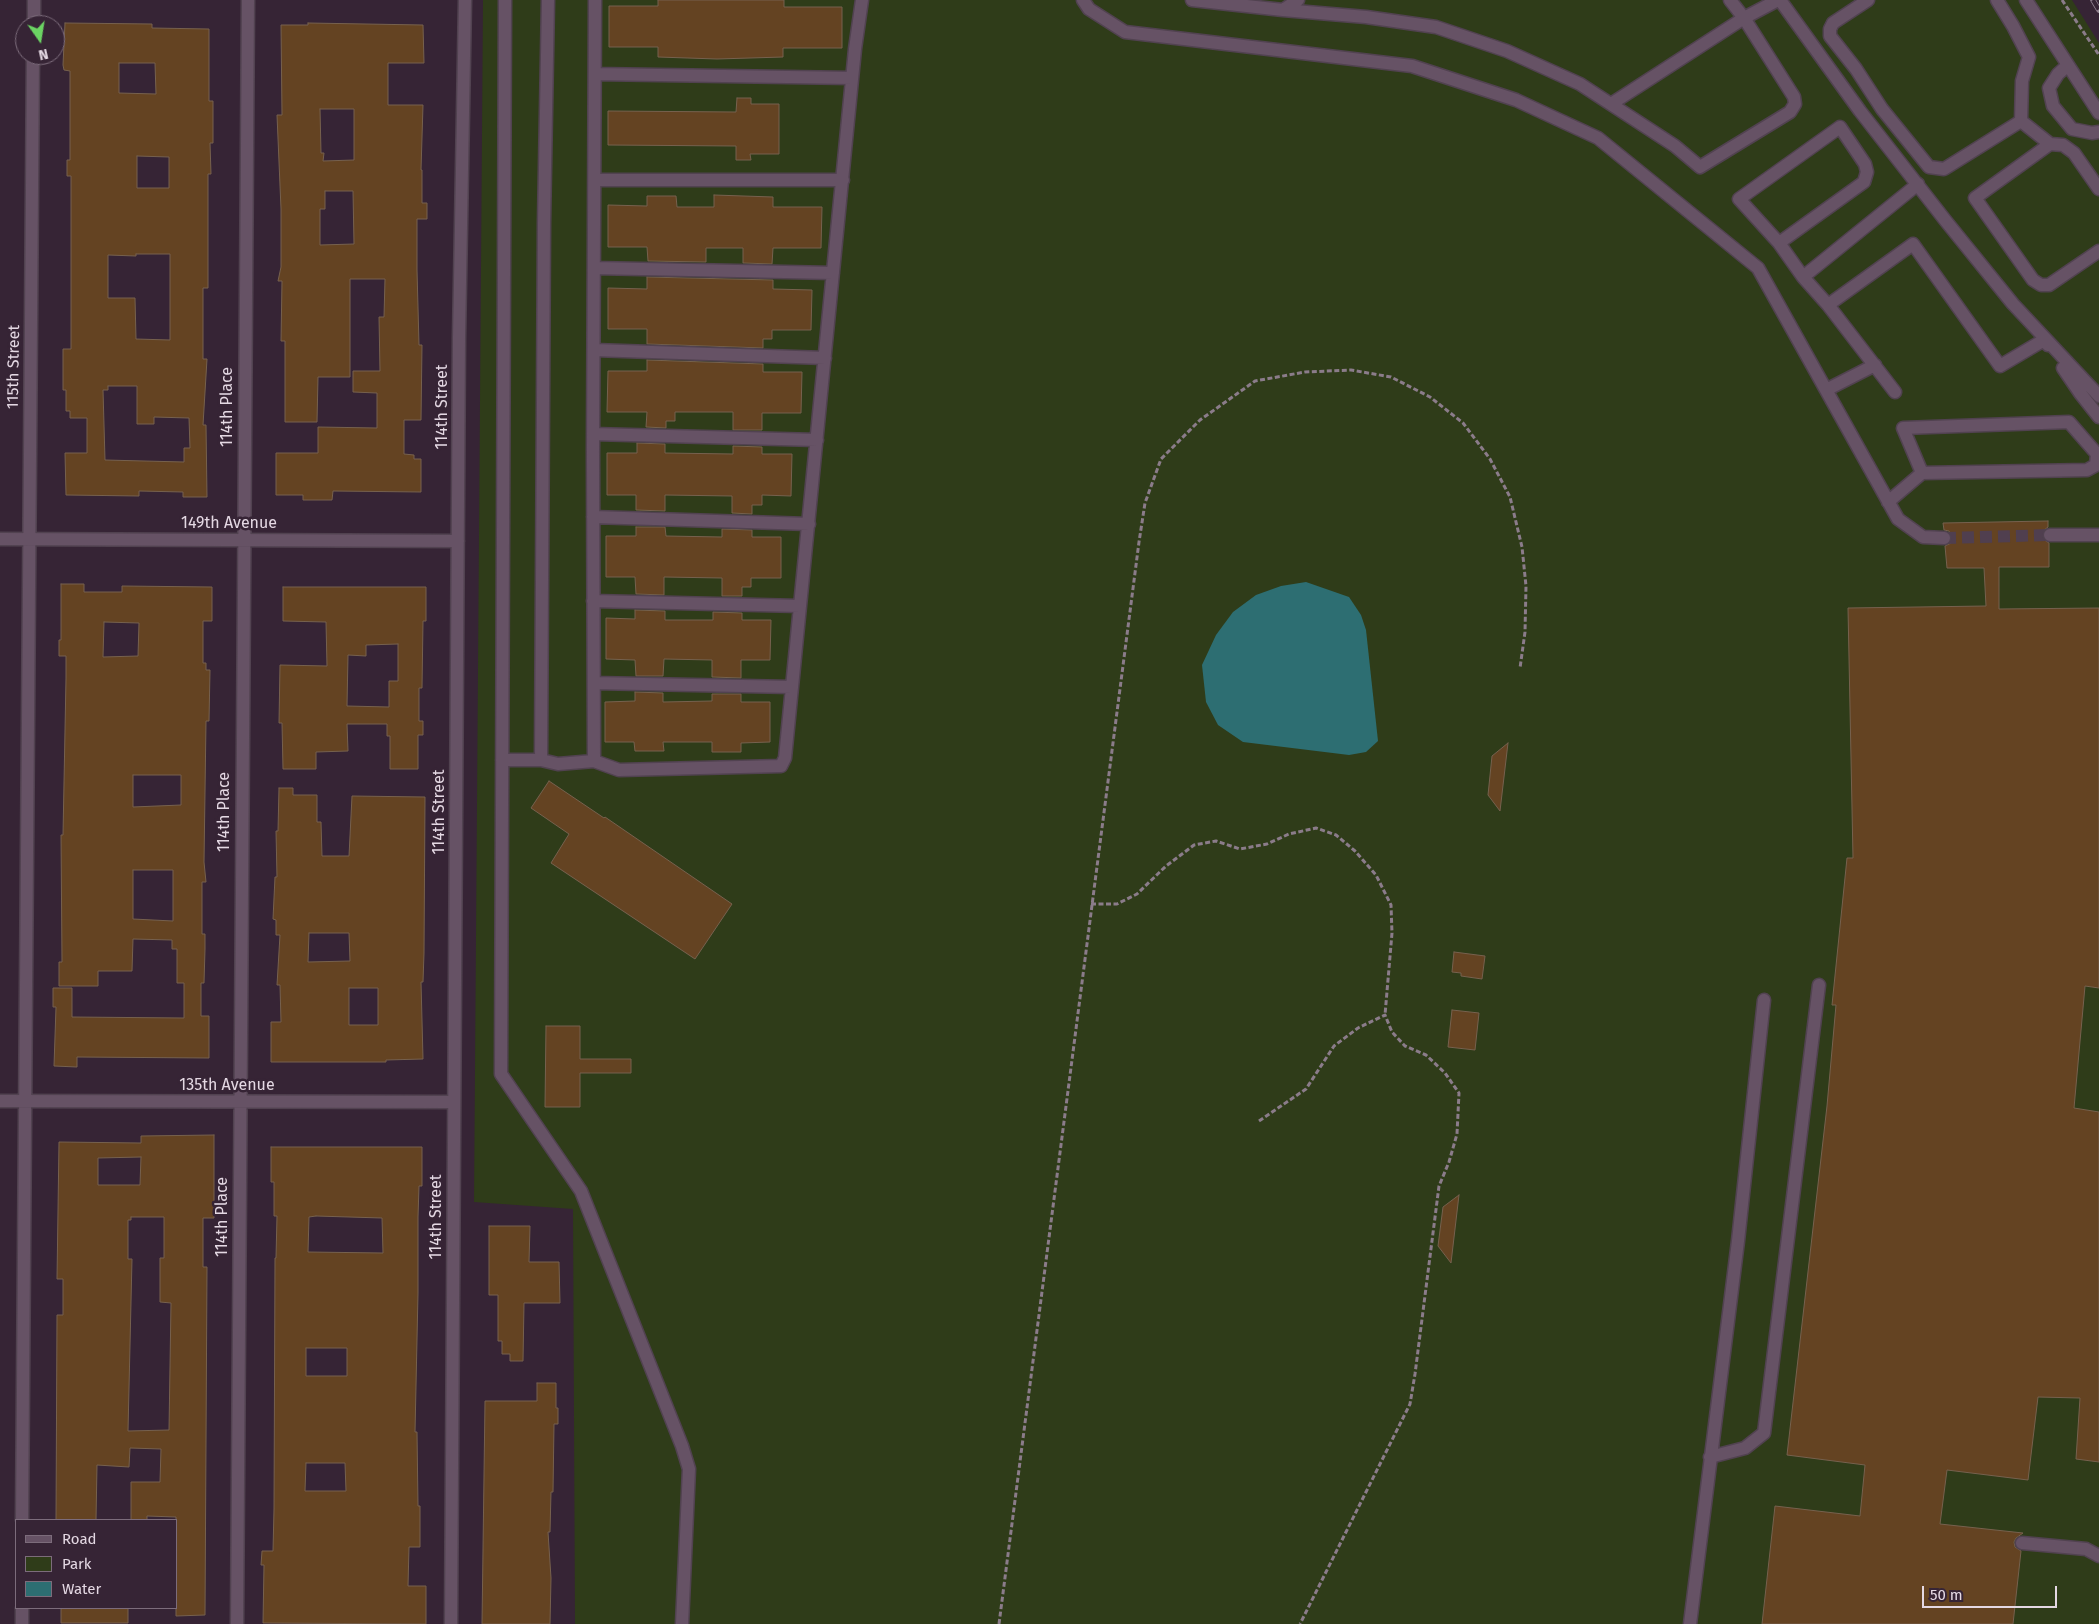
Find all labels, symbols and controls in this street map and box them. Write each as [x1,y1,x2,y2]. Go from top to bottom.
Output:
north arrow [15,15,65,65]
text: N [37,45,50,63]
street label: 115th Street [4,325,24,409]
street label: 114th Street [433,365,453,449]
street label: 114th Place [218,367,238,447]
street label: 149th Avenue [181,514,277,534]
street label: 114th Street [430,770,450,854]
street label: 114th Place [215,772,235,852]
street label: 135th Avenue [179,1076,275,1096]
street label: 114th Street [427,1175,447,1259]
street label: 114th Place [213,1177,233,1257]
legend [15,1519,178,1609]
text: Road [62,1530,97,1548]
text: Park [62,1555,92,1573]
scale bar [1924,1576,2059,1608]
text: Water [62,1580,101,1598]
text: 50 m [1930,1586,1963,1604]

